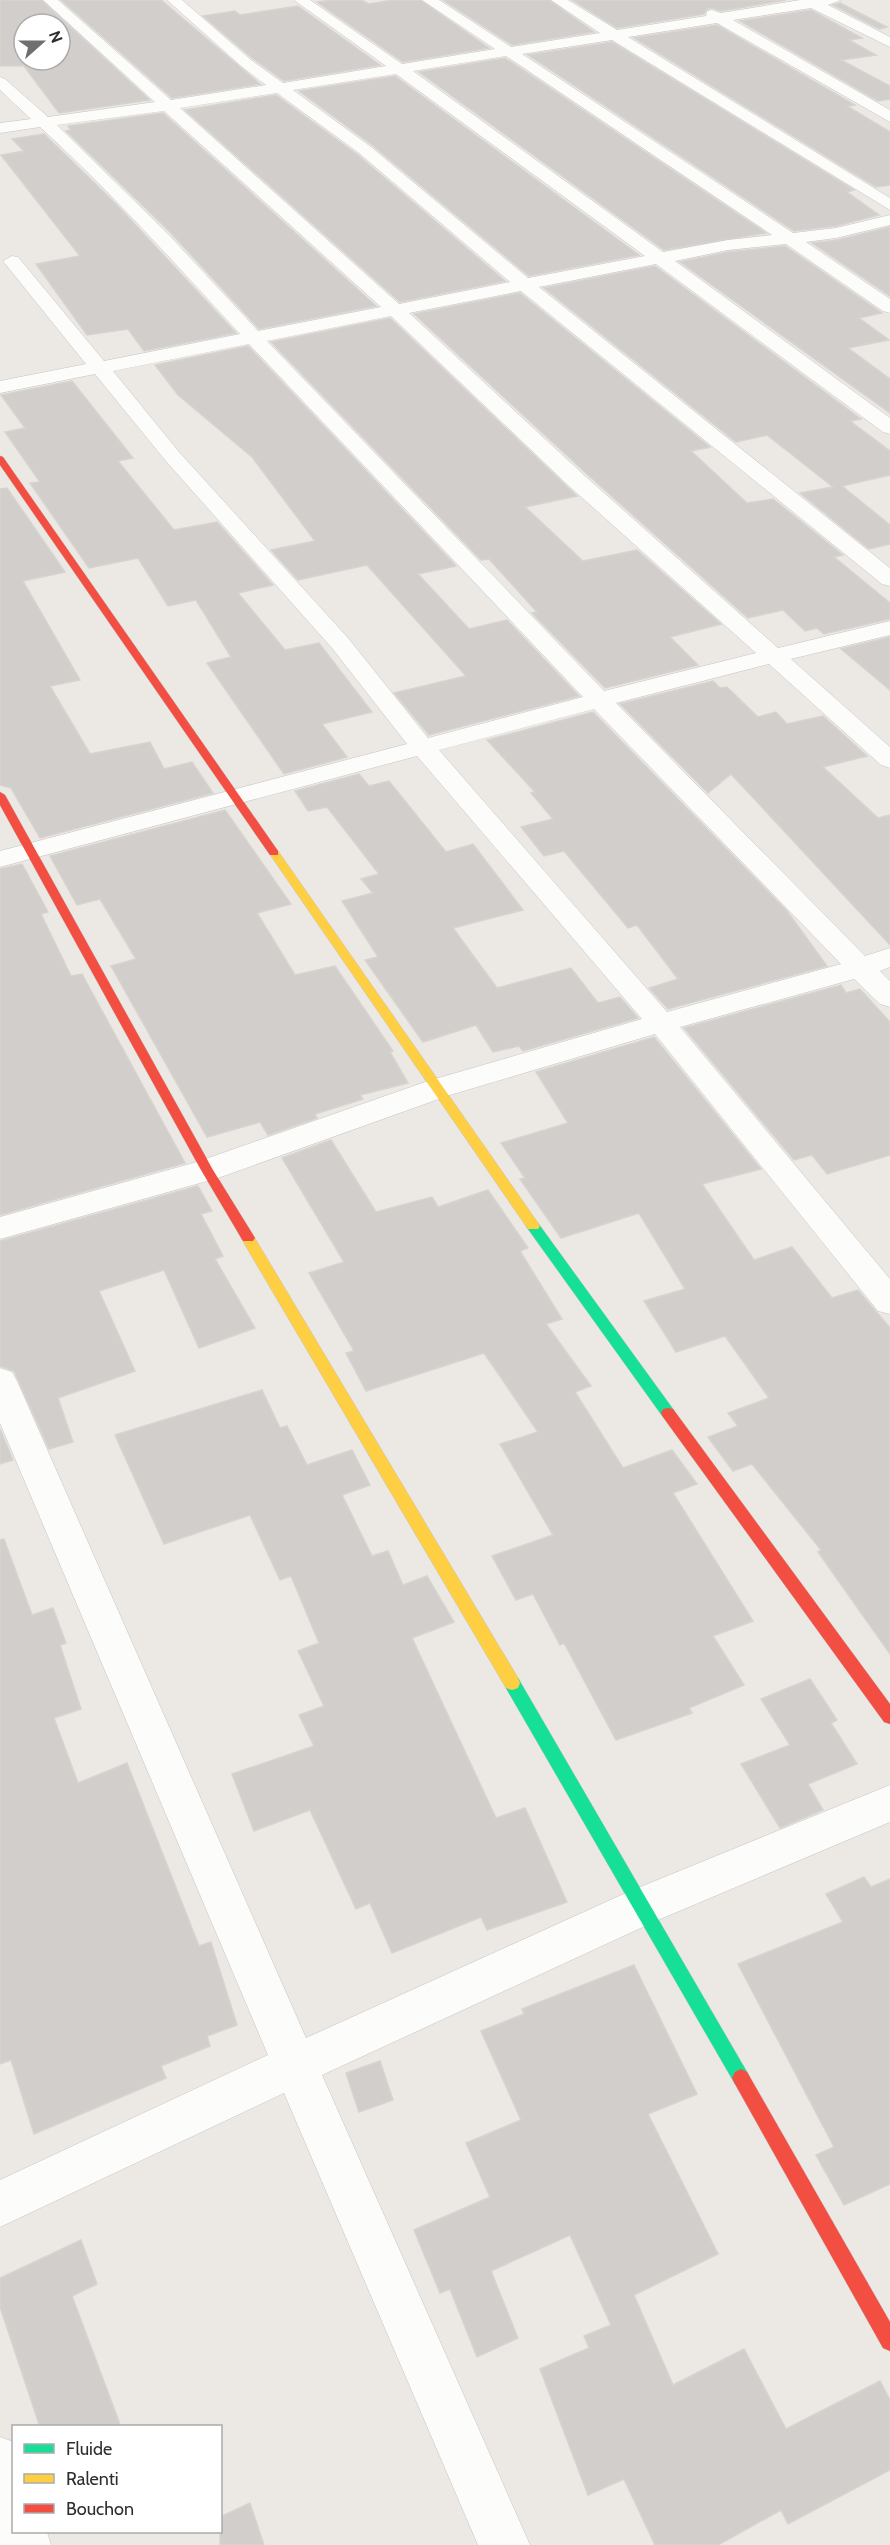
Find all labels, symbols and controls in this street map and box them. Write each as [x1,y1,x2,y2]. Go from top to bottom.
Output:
north arrow [12,12,72,72]
text: N [45,28,66,45]
legend [12,2425,222,2533]
text: Fluide [66,2438,112,2460]
text: Ralenti [66,2468,119,2490]
text: Bouchon [66,2498,134,2520]

